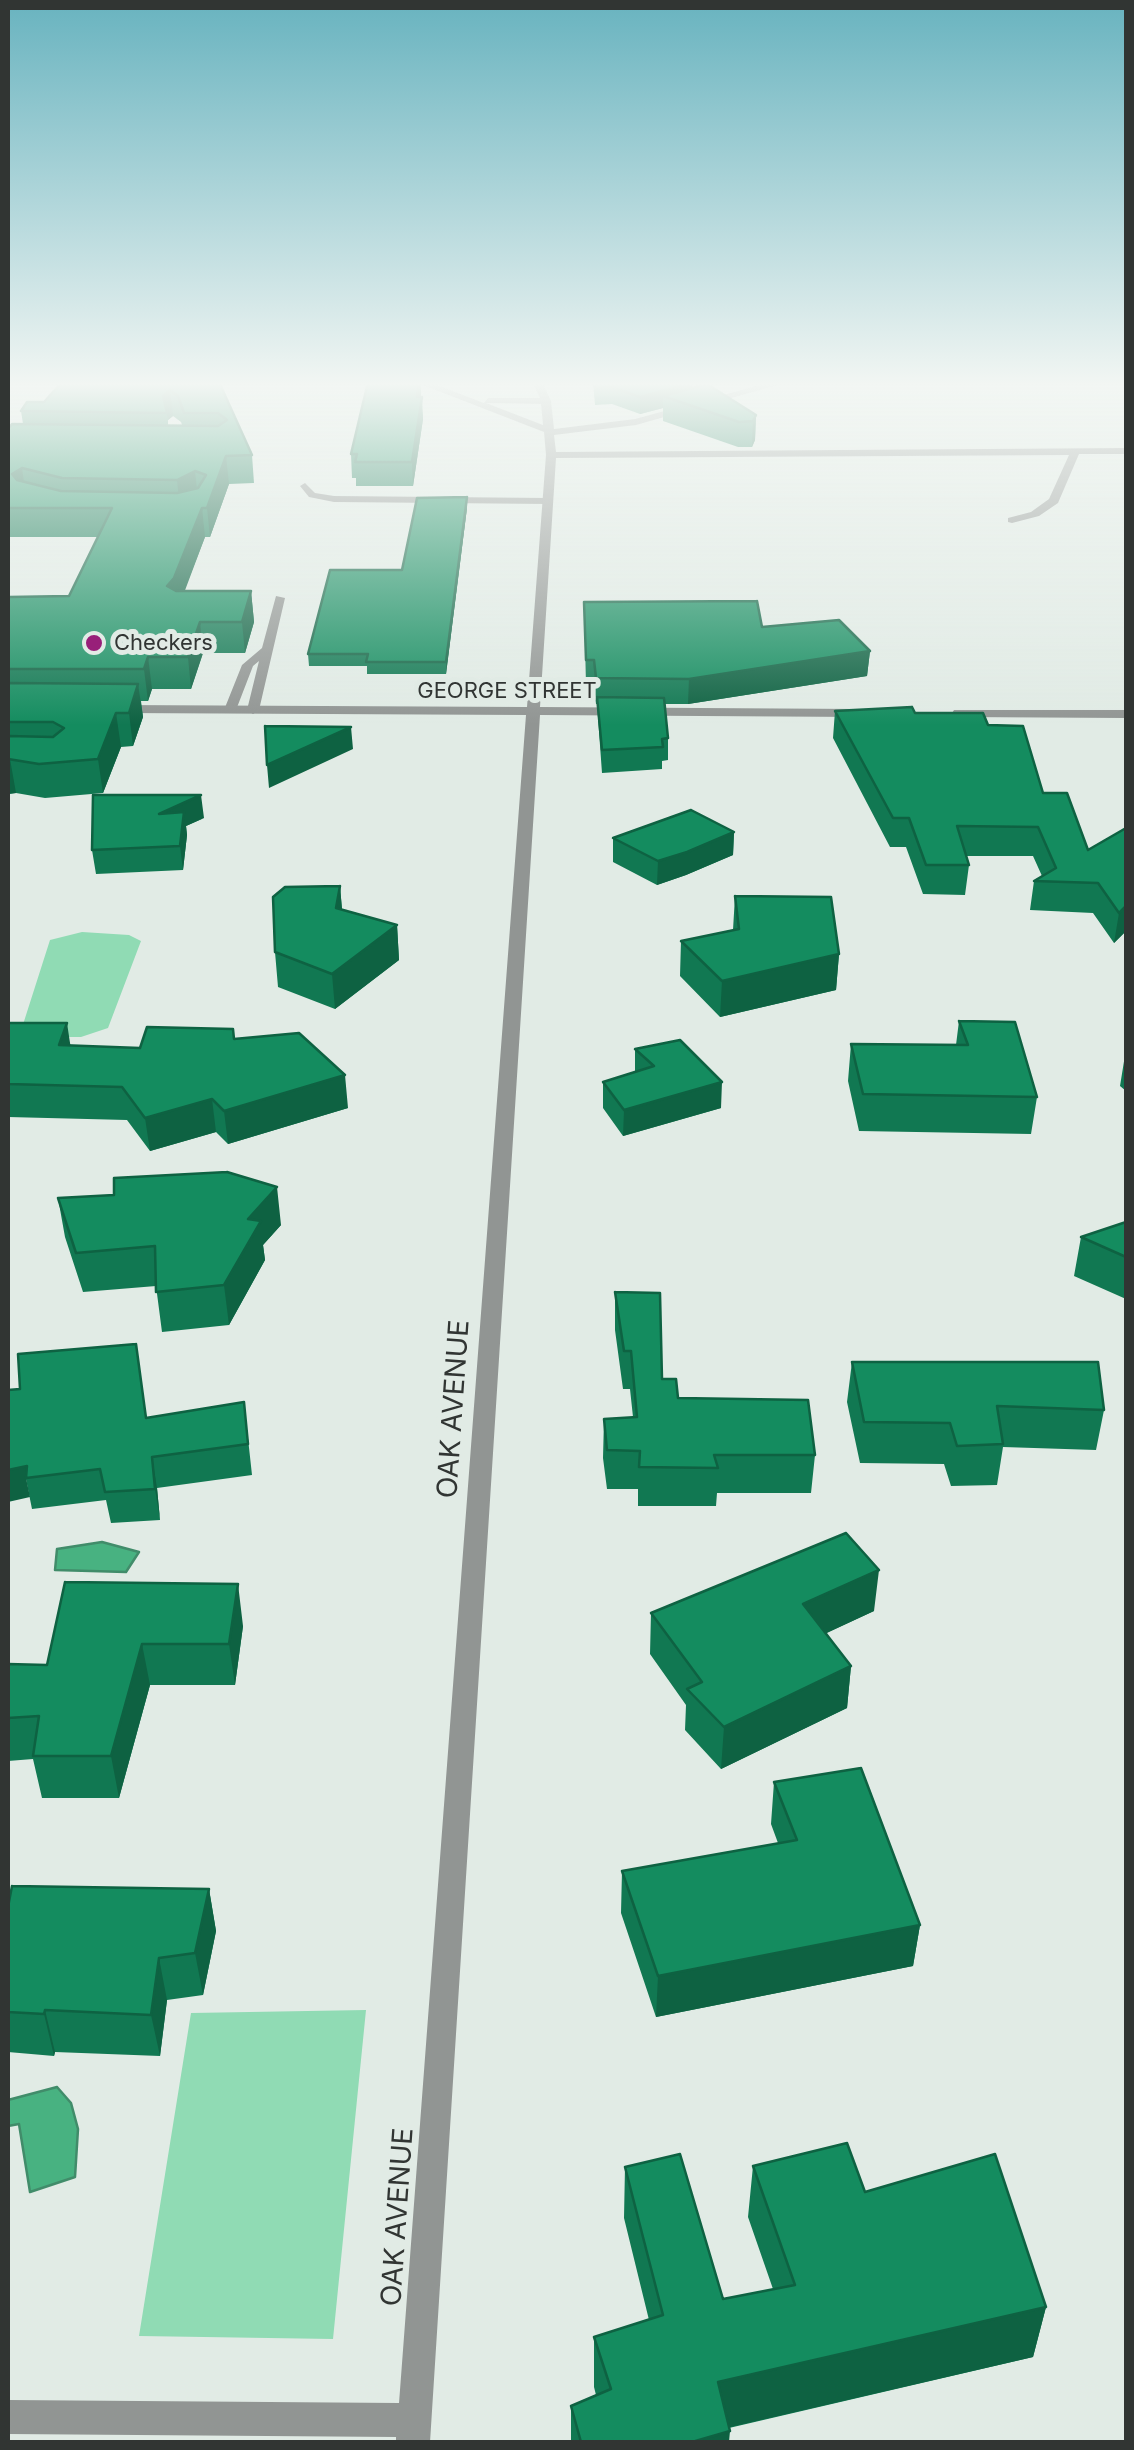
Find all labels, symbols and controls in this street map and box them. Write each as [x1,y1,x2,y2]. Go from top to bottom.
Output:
place label: Checkers [114,630,213,656]
marker: Checkers [83,632,105,654]
street label: GEORGE STREET [417,678,597,704]
street label: OAK AVENUE [431,1319,477,1499]
street label: OAK AVENUE [375,2127,421,2307]

